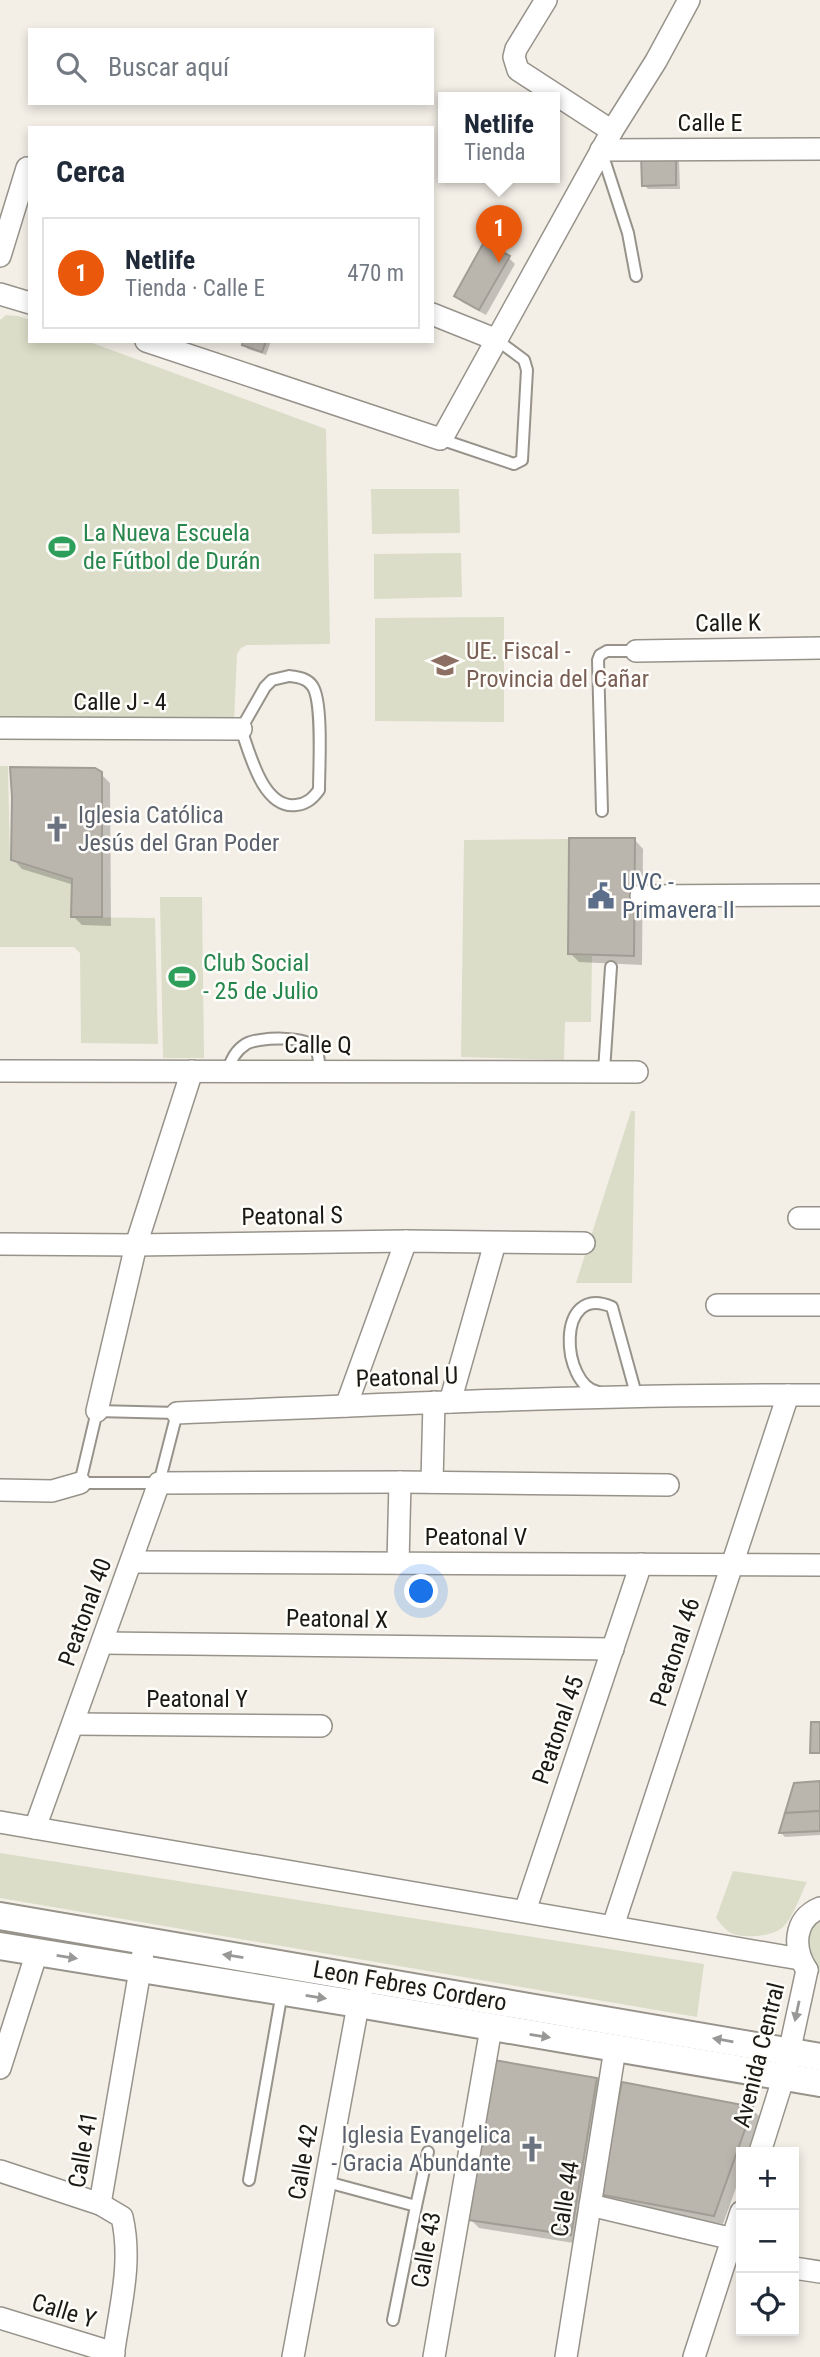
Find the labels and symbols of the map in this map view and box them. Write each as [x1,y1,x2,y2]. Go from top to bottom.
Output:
street label: Calle E [678,109,742,137]
pin: 1 [476,205,522,263]
place label: La Nueva Escuela de Fútbol de Durán [83,519,260,575]
sports icon: La Nueva Escuela de Fútbol de Durán [47,532,77,562]
street label: Calle K [695,608,761,638]
place label: UE. Fiscal - Provincia del Cañar [466,637,649,693]
school or university icon: UE. Fiscal - Provincia del Cañar [430,650,460,680]
street label: Calle J - 4 [73,688,167,716]
place label: Iglesia Católica Jesús del Gran Poder [78,801,279,857]
church icon: Iglesia Católica Jesús del Gran Poder [42,814,72,844]
place label: UVC - Primavera II [622,868,735,924]
public building icon: UVC - Primavera II [586,881,616,911]
place label: Club Social - 25 de Julio [203,949,319,1005]
sports icon: Club Social - 25 de Julio [167,962,197,992]
street label: Calle Q [284,1031,352,1059]
street label: Peatonal S [241,1201,343,1231]
street label: Peatonal U [355,1361,459,1393]
street label: Peatonal V [425,1523,527,1551]
street label: Peatonal 40 [53,1554,117,1670]
your location [404,1574,438,1608]
street label: Peatonal 46 [644,1594,706,1710]
street label: Peatonal X [286,1604,388,1634]
street label: Peatonal 45 [526,1672,590,1788]
street label: Peatonal Y [146,1685,248,1713]
one-way arrow [222,1950,244,1961]
one-way arrow [56,1952,78,1963]
street label: Leon Febres Cordero [311,1955,509,2017]
street label: Avenida Central [728,1980,790,2130]
one-way arrow [305,1992,327,2003]
one-way arrow [792,2000,803,2022]
one-way arrow [529,2031,551,2042]
one-way arrow [712,2035,734,2046]
street label: Calle 41 [63,2110,103,2190]
place label: Iglesia Evangelica - Gracia Abundante [331,2121,511,2177]
street label: Calle 42 [283,2122,323,2202]
church icon: Iglesia Evangelica - Gracia Abundante [517,2134,547,2164]
street label: Calle 44 [545,2159,585,2239]
street label: Calle 43 [406,2210,446,2290]
street label: Calle Y [29,2288,100,2334]

